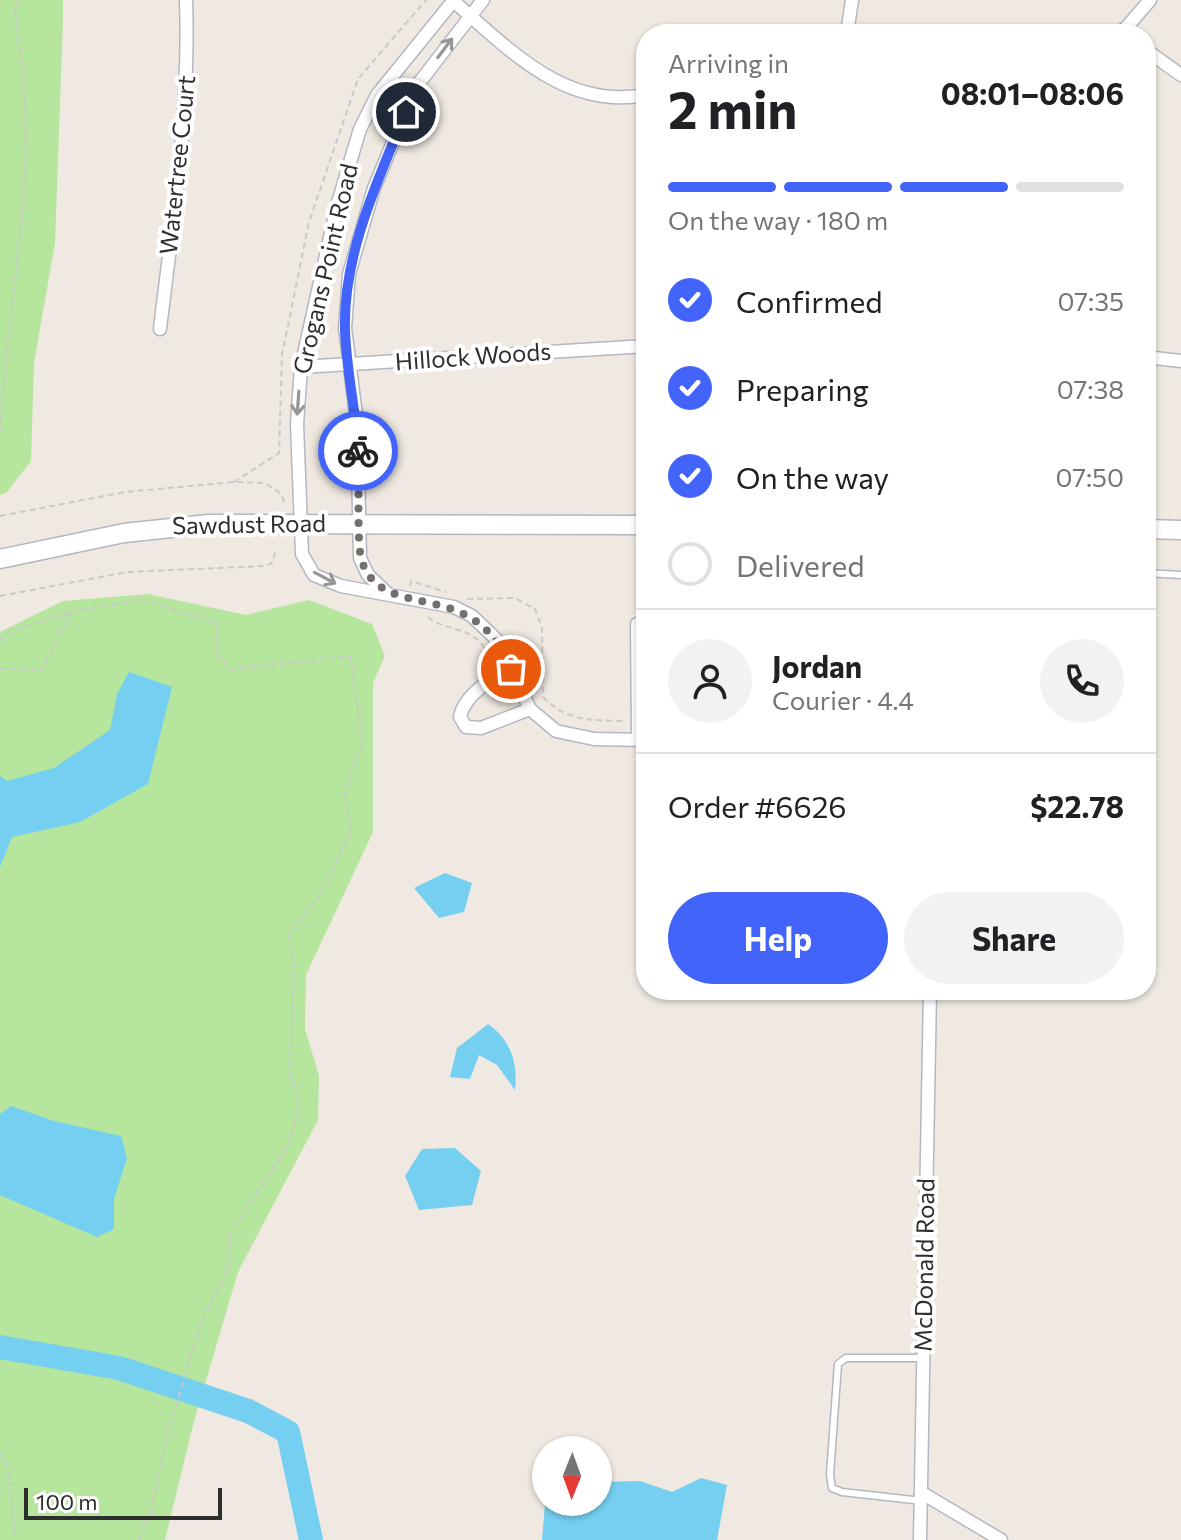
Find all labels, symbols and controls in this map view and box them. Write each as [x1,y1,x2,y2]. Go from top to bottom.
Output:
one-way arrow [436,38,453,60]
text: Arriving in [668,47,789,78]
street label: Watertree Court [153,74,200,256]
text: 08:01–08:06 [941,74,1124,111]
text: 2 min [668,76,797,140]
pin [372,78,440,146]
icon: home [384,90,428,134]
street label: Grogans Point Road [286,161,363,377]
text: On the way · 180 m [668,204,888,235]
icon: check [668,278,712,322]
text: Confirmed [736,282,883,319]
text: 07:35 [1058,285,1124,316]
street label: Hillock Woods [394,336,552,375]
icon: check [668,366,712,410]
text: Preparing [736,370,869,407]
text: 07:38 [1057,373,1124,404]
one-way arrow [290,389,305,416]
courier [318,411,398,491]
icon: bike [336,429,380,473]
icon: check [668,454,712,498]
text: On the way [736,458,889,495]
text: 07:50 [1055,461,1124,492]
street label: Sawdust Road [172,508,326,539]
text: Delivered [736,546,865,583]
one-way arrow [312,570,336,586]
pin [477,635,545,703]
button: person [668,639,752,723]
button: phone [1040,639,1124,723]
icon: bag [489,647,533,691]
text: Jordan [772,647,862,684]
text: Courier · 4.4 [772,684,914,715]
text: Order #6626 [668,787,846,824]
text: $22.78 [1030,787,1124,824]
button: Help [668,892,888,984]
button: Share [904,892,1124,984]
street label: McDonald Road [907,1178,940,1352]
north arrow [532,1436,612,1516]
map controls [532,1436,612,1516]
scale bar [24,1484,222,1520]
text: 100 m [36,1488,98,1515]

